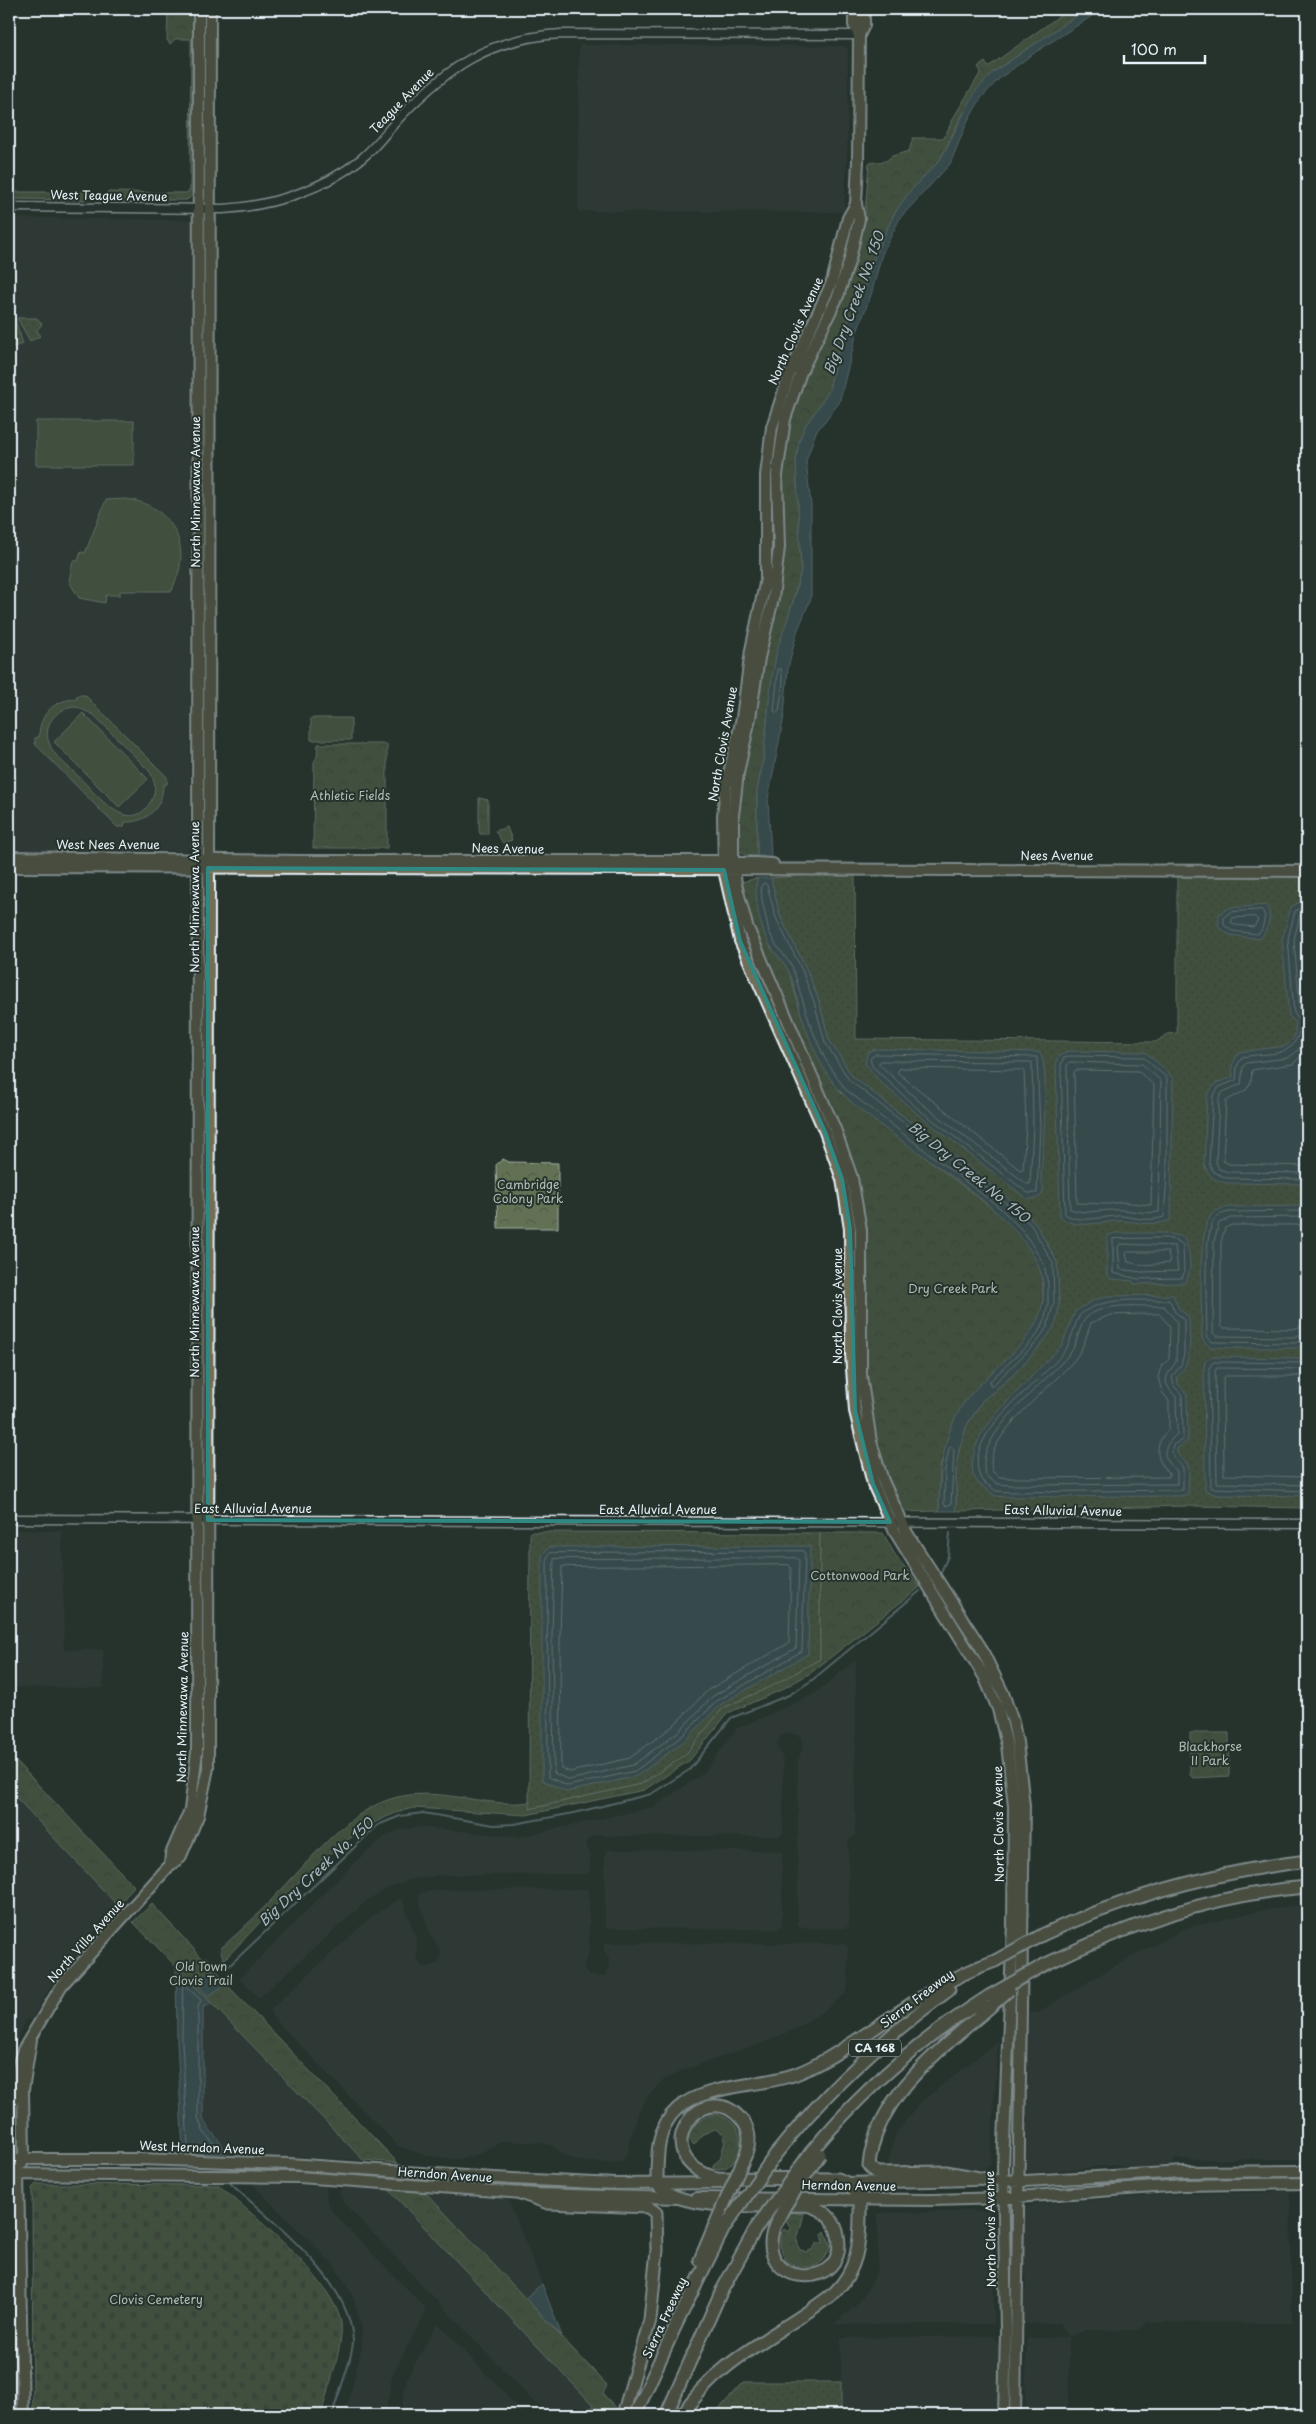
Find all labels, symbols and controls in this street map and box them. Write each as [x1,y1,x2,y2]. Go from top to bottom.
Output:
scale bar [1124,32,1205,64]
text: 100 m [1131,37,1177,60]
street label: Teague Avenue [365,63,438,137]
street label: West Teague Avenue [50,185,168,205]
water label: Big Dry Creek No. 150 [818,228,889,377]
street label: North Clovis Avenue [763,273,827,387]
street label: North Minnewawa Avenue [186,416,204,568]
street label: North Clovis Avenue [703,684,741,803]
park label: Athletic Fields [310,786,391,804]
street label: North Minnewawa Avenue [185,821,203,973]
street label: West Nees Avenue [56,835,160,853]
street label: Nees Avenue [471,838,545,858]
street label: Nees Avenue [1021,846,1094,864]
water label: Big Dry Creek No. 150 [904,1116,1035,1228]
park label: Cambridge Colony Park [493,1175,563,1207]
street label: North Minnewawa Avenue [185,1226,203,1378]
street label: North Clovis Avenue [828,1247,846,1364]
park label: Dry Creek Park [908,1279,998,1297]
street label: East Alluvial Avenue [194,1499,312,1517]
street label: East Alluvial Avenue [599,1500,717,1518]
street label: East Alluvial Avenue [1004,1500,1122,1520]
park label: Cottonwood Park [810,1566,910,1584]
street label: North Minnewawa Avenue [172,1631,192,1783]
park label: Blackhorse II Park [1178,1737,1242,1769]
street label: North Clovis Avenue [988,1765,1008,1882]
water label: Big Dry Creek No. 150 [253,1812,379,1931]
street label: North Villa Avenue [43,1894,128,1986]
park label: Old Town Clovis Trail [169,1957,233,1989]
street label: Sierra Freeway [876,1965,957,2032]
road number: CA 168 [849,2040,901,2056]
street label: West Herndon Avenue [139,2136,265,2158]
street label: Herndon Avenue [397,2162,493,2186]
street label: North Clovis Avenue [980,2170,1000,2287]
street label: Herndon Avenue [802,2175,896,2195]
street label: Sierra Freeway [637,2274,691,2361]
park label: Clovis Cemetery [109,2290,203,2308]

